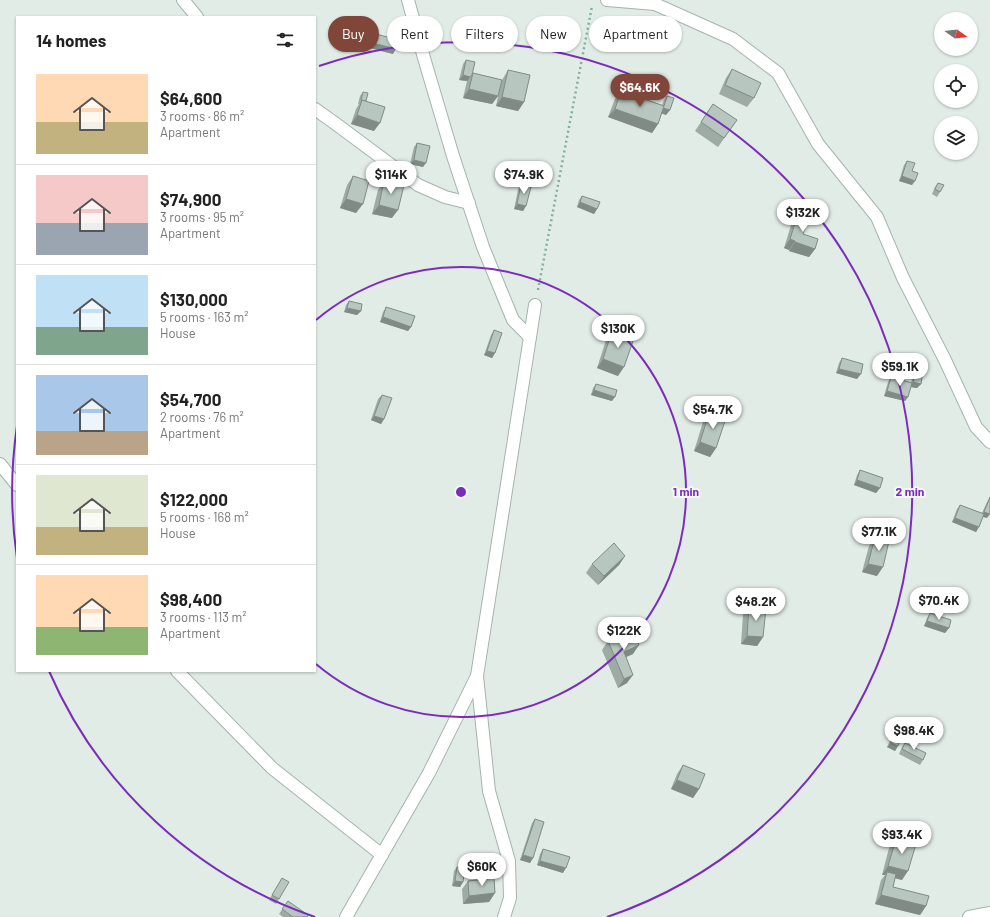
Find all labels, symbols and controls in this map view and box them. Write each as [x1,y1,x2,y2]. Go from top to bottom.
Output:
north arrow [934,12,978,56]
map controls [934,12,978,160]
chip: Buy [328,16,379,52]
chip: Rent [387,16,443,52]
chip: Filters [451,16,518,52]
chip: New [526,16,581,52]
chip: Apartment [589,16,682,52]
icon: filters [274,29,296,51]
text: 14 homes [36,30,106,50]
button: locate [934,64,978,108]
pin: $64.6K [607,74,673,108]
text: $64.6K [620,79,660,95]
text: $64,600 [160,88,222,108]
icon: home [68,90,116,138]
text: 3 rooms · 86 m² [160,108,244,124]
button: layers [934,116,978,160]
text: Apartment [160,124,221,140]
pin: $114K [363,161,419,195]
pin: $74.9K [491,161,557,195]
text: $114K [375,166,407,182]
text: $74.9K [504,166,544,182]
text: $74,900 [160,189,221,209]
icon: home [68,191,116,239]
pin: $132K [775,199,831,233]
text: $132K [786,204,820,220]
text: 3 rooms · 95 m² [160,209,244,225]
text: Apartment [160,225,221,241]
text: $130,000 [160,289,228,309]
icon: home [68,291,116,339]
text: 5 rooms · 163 m² [160,309,249,325]
pin: $130K [590,315,646,349]
text: $130K [601,320,635,336]
text: House [160,325,196,341]
pin: $59.1K [867,353,933,387]
text: $59.1K [881,358,919,374]
text: $54,700 [160,389,222,409]
icon: home [68,391,116,439]
pin: $54.7K [680,396,746,430]
text: $54.7K [693,401,733,417]
text: 2 rooms · 76 m² [160,409,244,425]
text: Apartment [160,425,221,441]
text: 1 min [673,484,699,498]
text: 2 min [896,484,924,498]
centre of rings [454,485,468,499]
text: $122,000 [160,489,228,509]
icon: home [68,491,116,539]
text: 5 rooms · 168 m² [160,509,249,525]
pin: $77.1K [846,518,912,552]
text: $77.1K [861,523,897,539]
text: House [160,525,196,541]
pin: $70.4K [906,587,972,621]
pin: $48.2K [723,588,789,622]
text: $98,400 [160,589,222,609]
icon: home [68,591,116,639]
text: $70.4K [919,592,959,608]
text: $48.2K [735,593,777,609]
text: 3 rooms · 113 m² [160,609,247,625]
pin: $122K [596,617,652,651]
text: $122K [607,622,641,638]
text: Apartment [160,625,221,641]
pin: $98.4K [881,717,947,751]
text: $98.4K [894,722,934,738]
pin: $93.4K [869,821,935,855]
text: $93.4K [882,826,922,842]
pin: $60K [458,853,506,887]
text: $60K [467,858,497,874]

